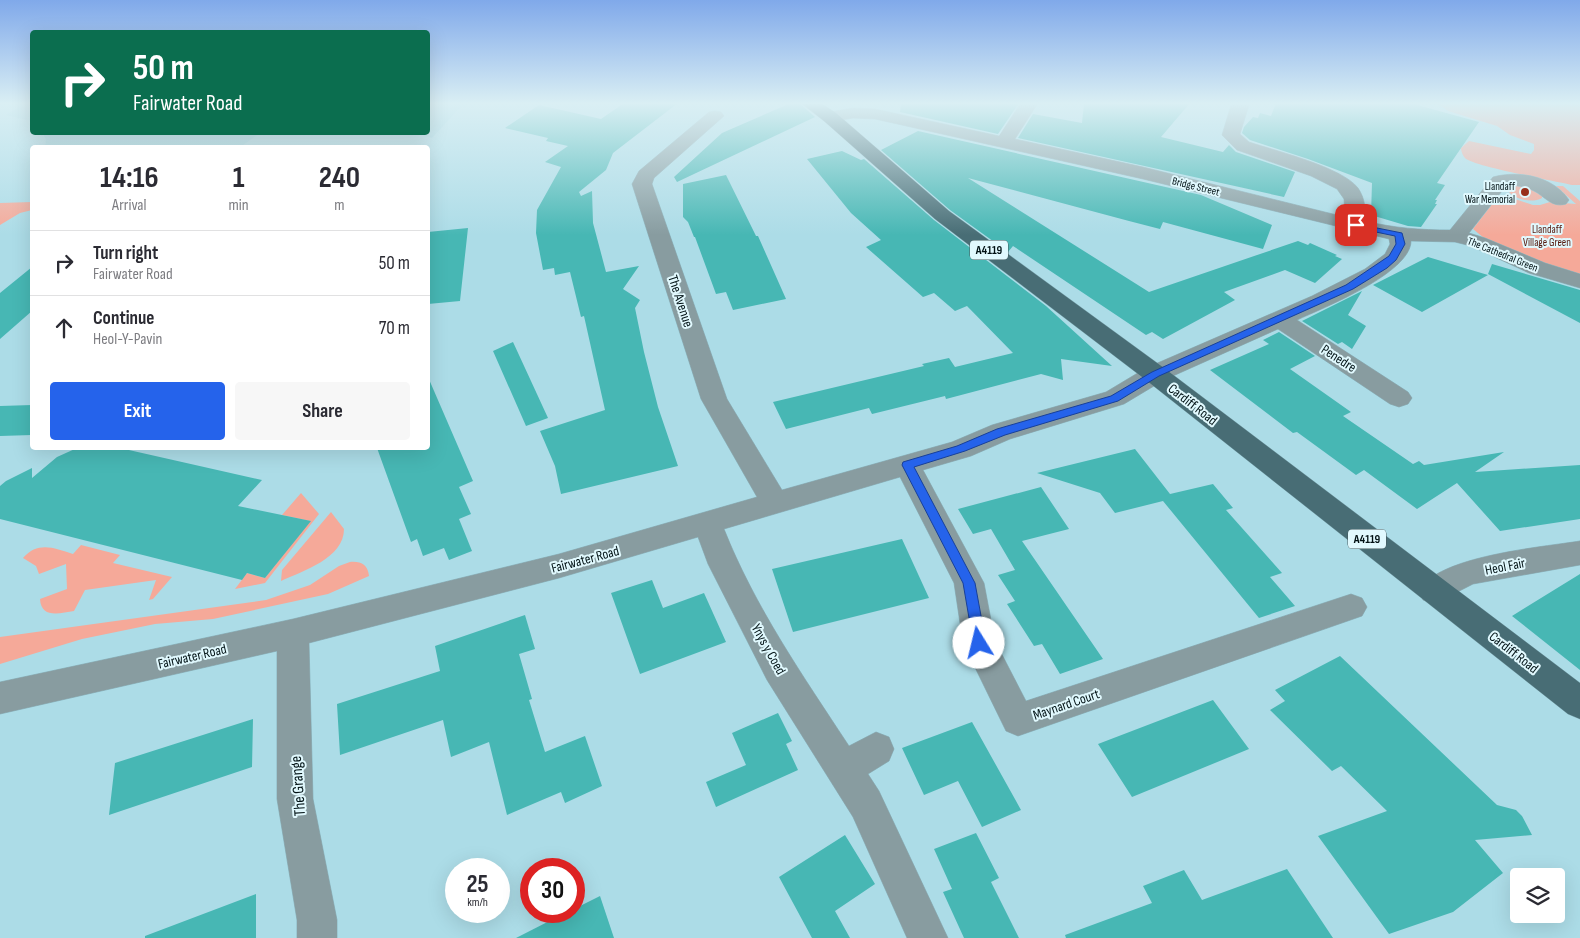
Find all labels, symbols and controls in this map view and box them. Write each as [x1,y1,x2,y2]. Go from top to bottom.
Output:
text: 50 m [133,47,194,90]
icon: right [50,50,115,115]
text: Fairwater Road [133,90,243,117]
text: 14:16 [100,160,159,196]
text: 1 [233,160,245,196]
text: 240 [319,160,360,196]
street label: Bridge Street [1171,174,1222,199]
place label: Llandaff War Memorial [1465,180,1516,206]
marker: Llandaff War Memorial [1519,186,1531,198]
text: Arrival [112,196,146,215]
text: min [229,196,249,215]
text: m [334,196,344,215]
pin [1335,204,1377,246]
icon: arrive [1342,211,1370,239]
park label: Llandaff Village Green [1523,223,1571,249]
street label: The Cathedral Green [1466,234,1540,275]
road number: A4119 [970,240,1008,260]
text: Turn right [93,242,158,265]
icon: right [50,249,78,277]
text: 50 m [379,252,410,275]
text: Fairwater Road [93,265,173,284]
street label: The Avenue [664,273,697,329]
text: Continue [93,307,154,330]
icon: ahead [50,314,78,342]
text: 70 m [379,317,410,340]
text: Heol-Y-Pavin [93,330,162,349]
street label: Penedre [1318,341,1359,376]
street label: Cardiff Road [1165,380,1221,429]
button: Exit [50,382,225,440]
button: Share [235,382,410,440]
road number: A4119 [1348,530,1386,548]
street label: Fairwater Road [549,542,621,577]
street label: Heol Fair [1484,554,1527,579]
position arrow [952,616,1004,668]
street label: Ynys y Coed [748,621,790,678]
street label: Cardiff Road [1486,628,1542,677]
street label: Fairwater Road [156,640,228,673]
street label: Maynard Court [1031,685,1102,724]
street label: The Grange [287,755,310,817]
speed limit sign: 30 [520,858,585,923]
map controls [1510,868,1565,923]
button: layers [1510,868,1565,923]
text: 25 [467,869,488,900]
text: km/h [467,895,488,910]

